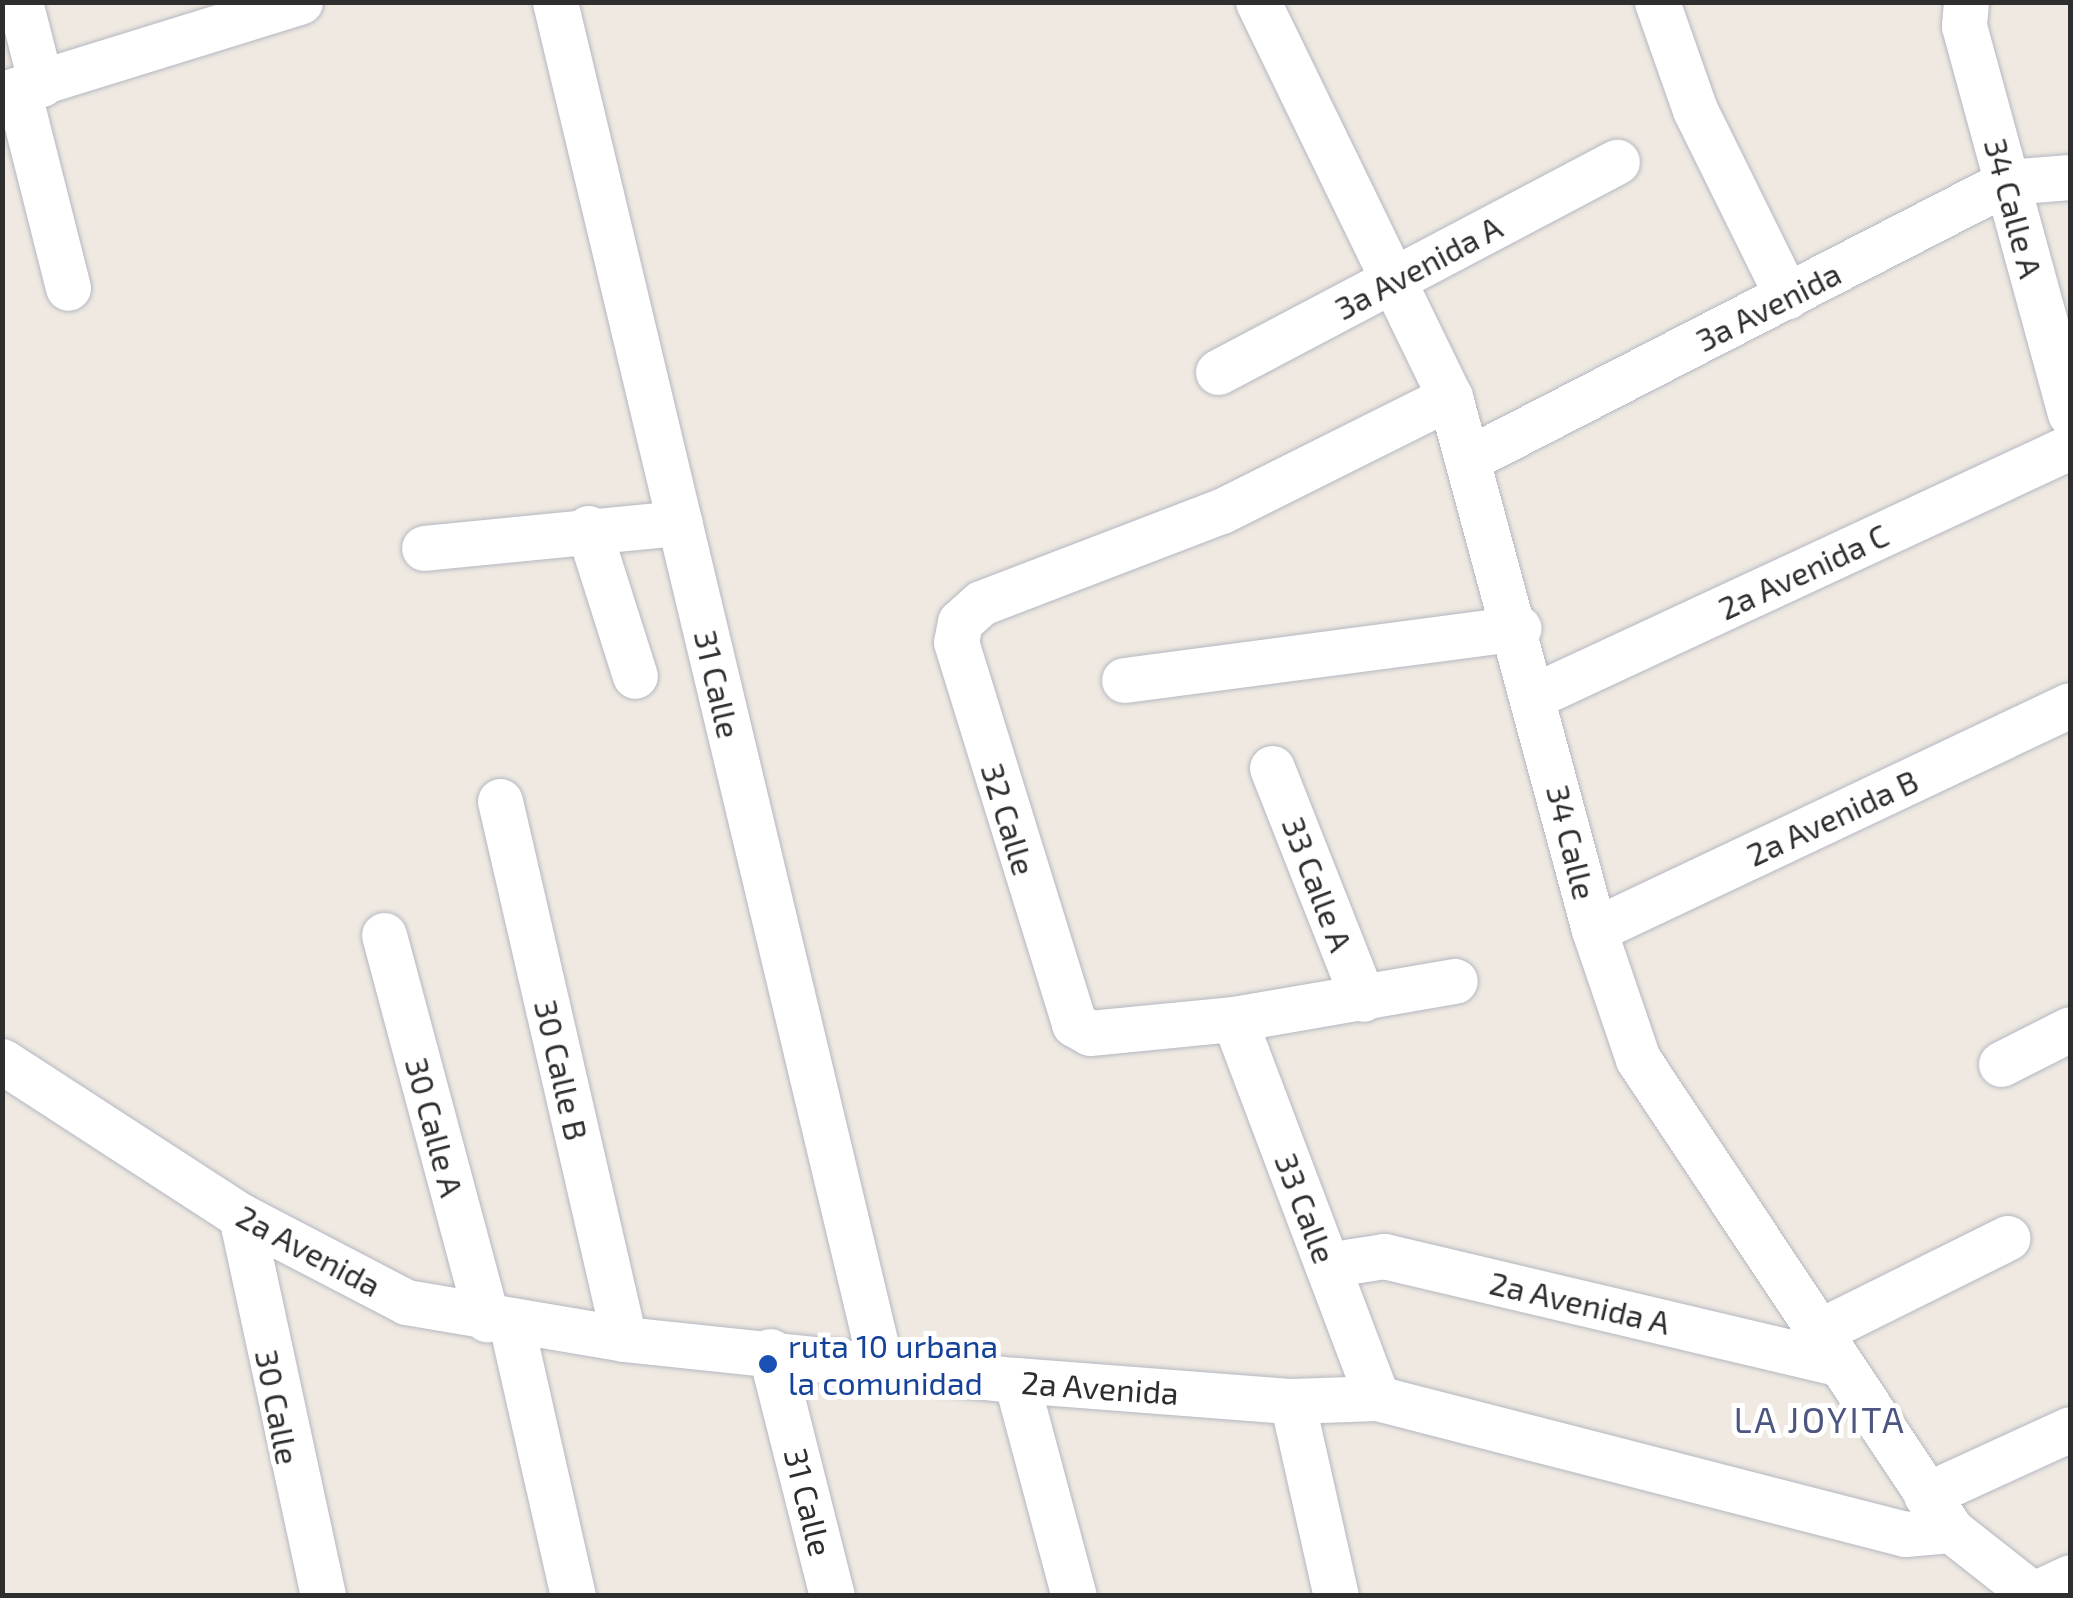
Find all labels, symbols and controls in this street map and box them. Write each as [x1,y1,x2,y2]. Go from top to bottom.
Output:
street label: 34 Calle A [1977,134,2051,282]
street label: 3a Avenida A [1327,207,1509,327]
street label: 3a Avenida [1689,253,1847,359]
street label: 2a Avenida C [1712,515,1894,627]
street label: 31 Calle [687,626,749,742]
street label: 32 Calle [974,758,1044,880]
street label: 2a Avenida B [1740,760,1924,874]
street label: 34 Calle [1539,781,1605,903]
street label: 33 Calle A [1275,811,1361,957]
street label: 30 Calle B [527,996,597,1144]
street label: 30 Calle A [398,1053,472,1201]
street label: 33 Calle [1268,1148,1344,1268]
street label: 2a Avenida [230,1196,388,1304]
street label: 2a Avenida A [1485,1262,1675,1342]
place label: ruta 10 urbana la comunidad [788,1327,998,1402]
street label: 30 Calle [248,1346,308,1468]
marker: ruta 10 urbana la comunidad [757,1353,779,1375]
street label: 2a Avenida [1020,1362,1180,1412]
district label: LA JOYITA [1733,1398,1907,1440]
street label: 31 Calle [777,1444,841,1560]

